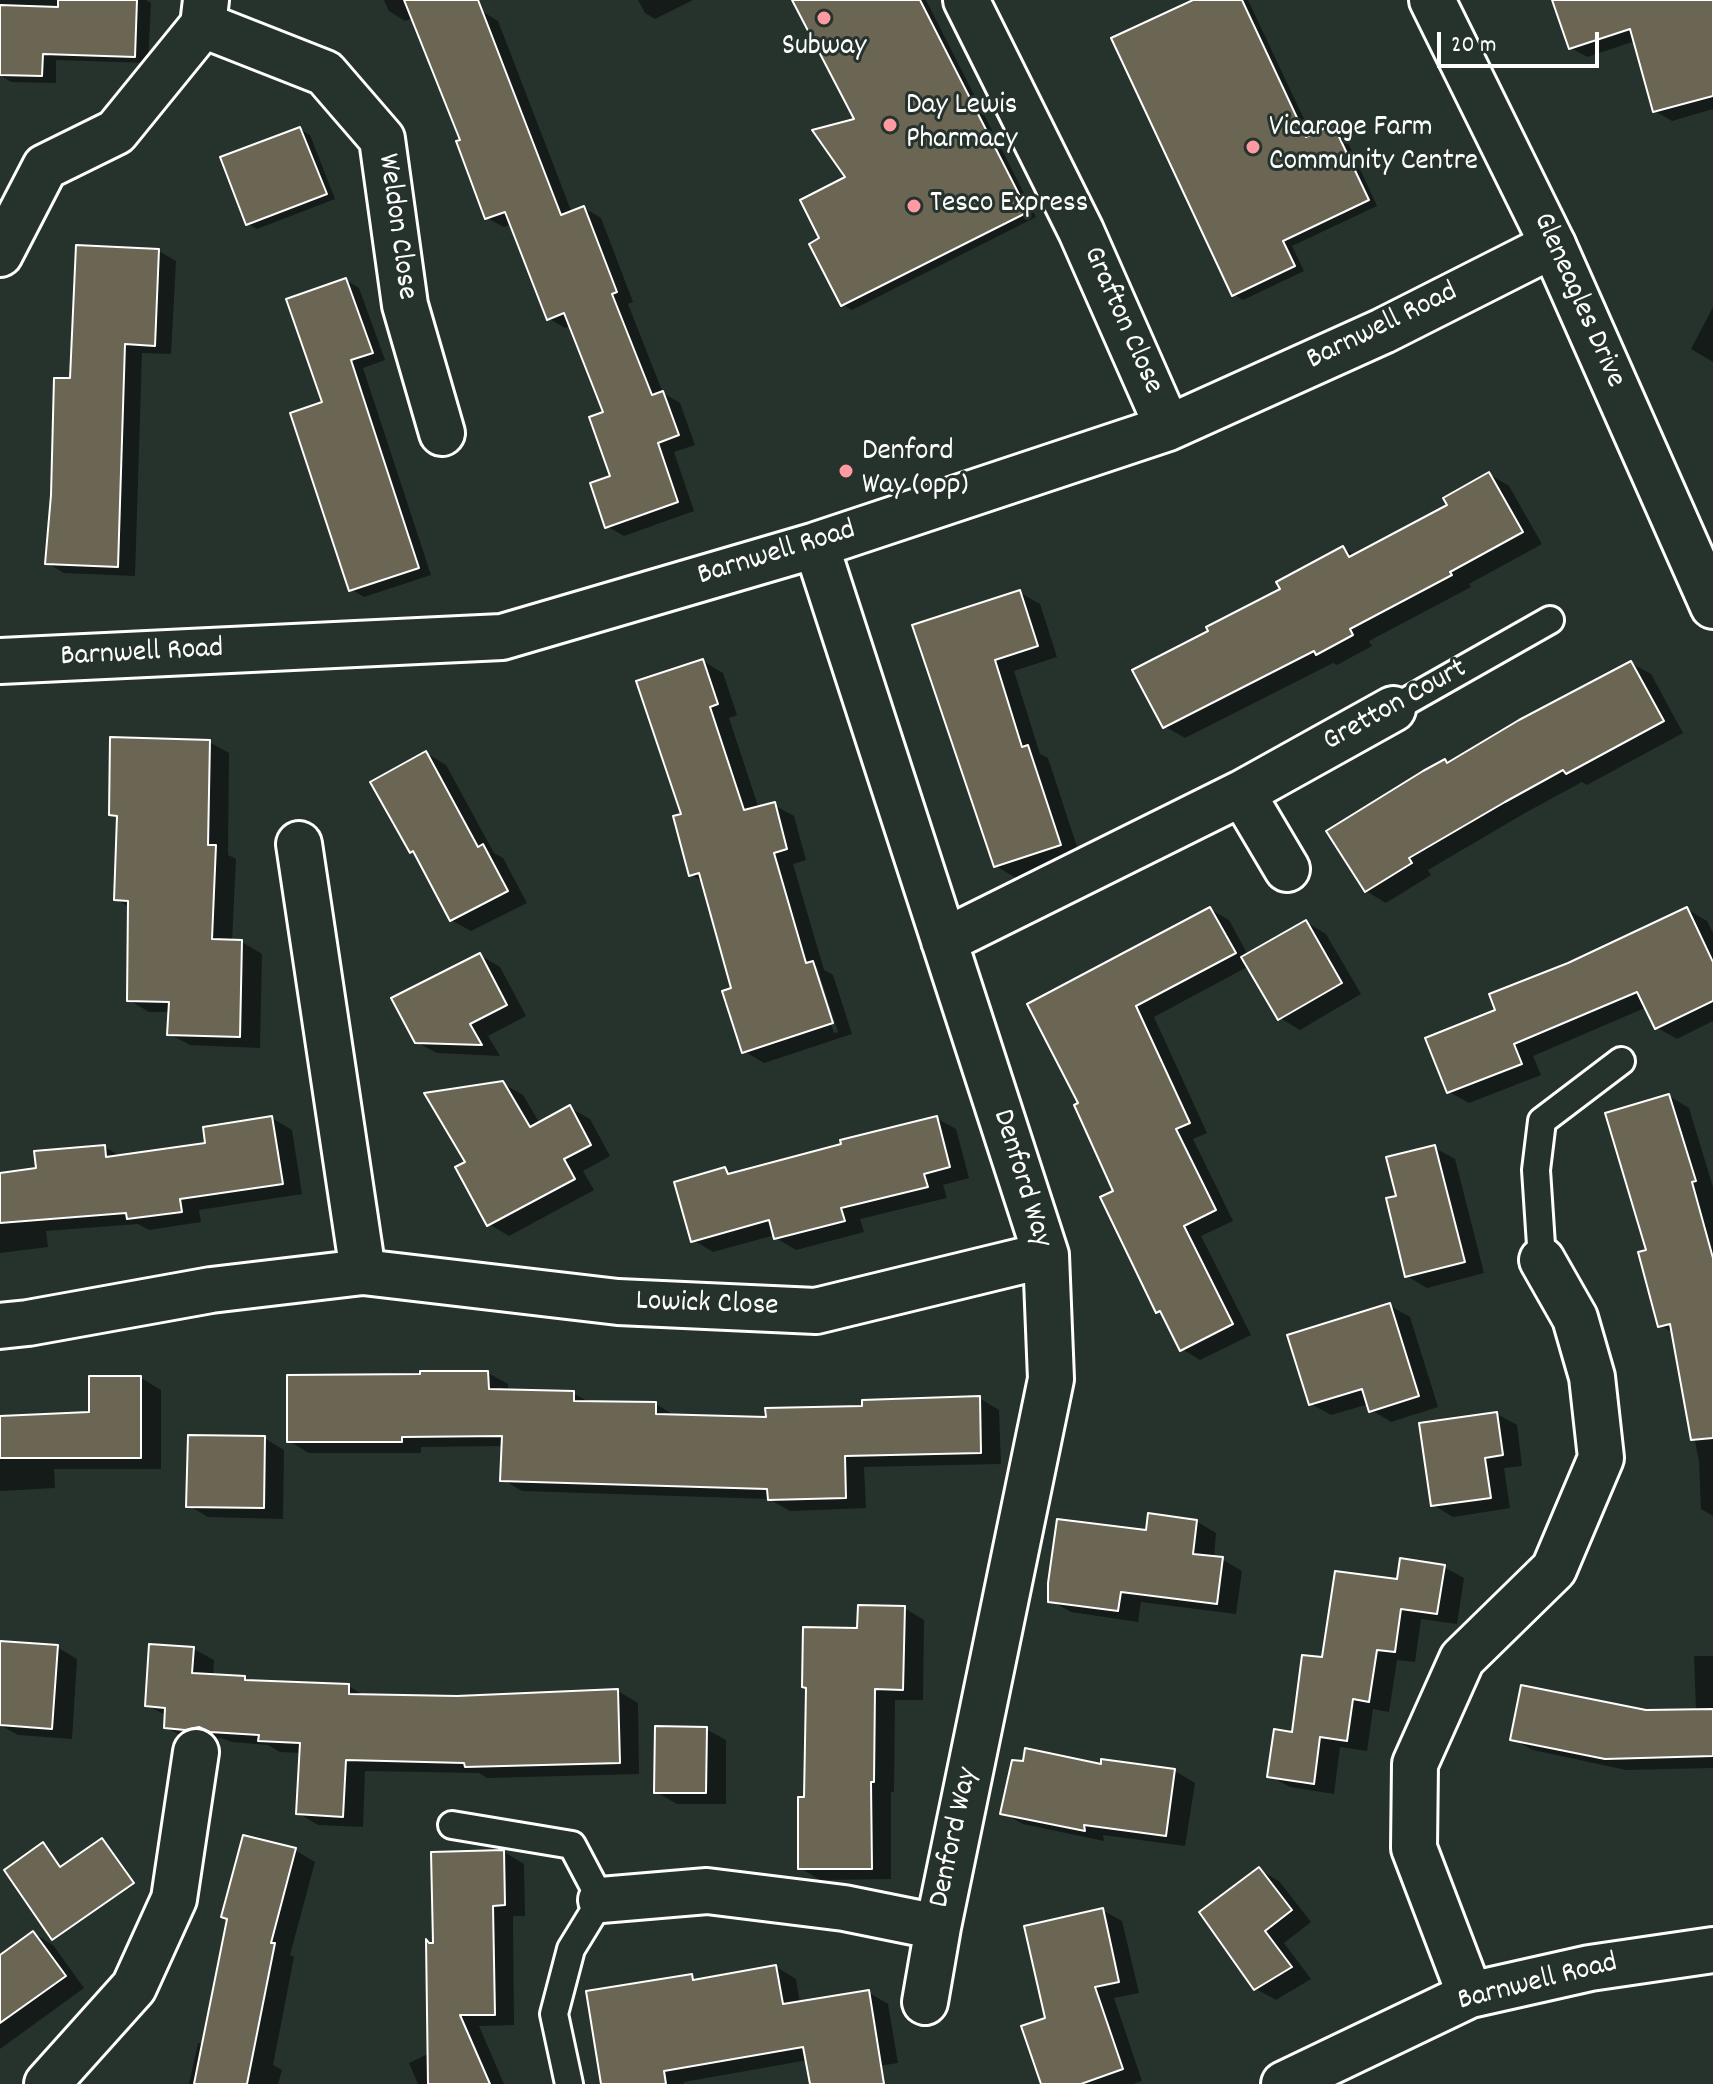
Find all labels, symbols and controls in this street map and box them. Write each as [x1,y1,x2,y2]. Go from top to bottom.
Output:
marker: Subway [815,9,833,27]
scale bar [1441,16,1603,66]
text: 20 m [1451,29,1497,63]
place label: Subway [782,31,866,67]
place label: Day Lewis Pharmacy [906,90,1017,160]
place label: Vicarage Farm Community Centre [1269,112,1478,182]
marker: Day Lewis Pharmacy [881,116,899,134]
marker: Vicarage Farm Community Centre [1244,138,1262,156]
street label: Weldon Close [367,152,423,302]
place label: Tesco Express [930,188,1088,224]
marker: Tesco Express [905,197,923,215]
street label: Gleneagles Drive [1522,208,1632,394]
street label: Grafton Close [1073,242,1169,400]
street label: Barnwell Road [1302,276,1464,380]
place label: Denford Way (opp) [862,436,968,506]
marker: Denford Way (opp) [837,462,855,480]
street label: Barnwell Road [694,514,860,596]
street label: Barnwell Road [60,633,224,677]
street label: Gretton Court [1318,653,1474,761]
street label: Denford Way [982,1106,1058,1252]
street label: Lowick Close [635,1286,779,1326]
street label: Denford Way [924,1765,988,1911]
street label: Barnwell Road [1455,1947,1621,2021]

